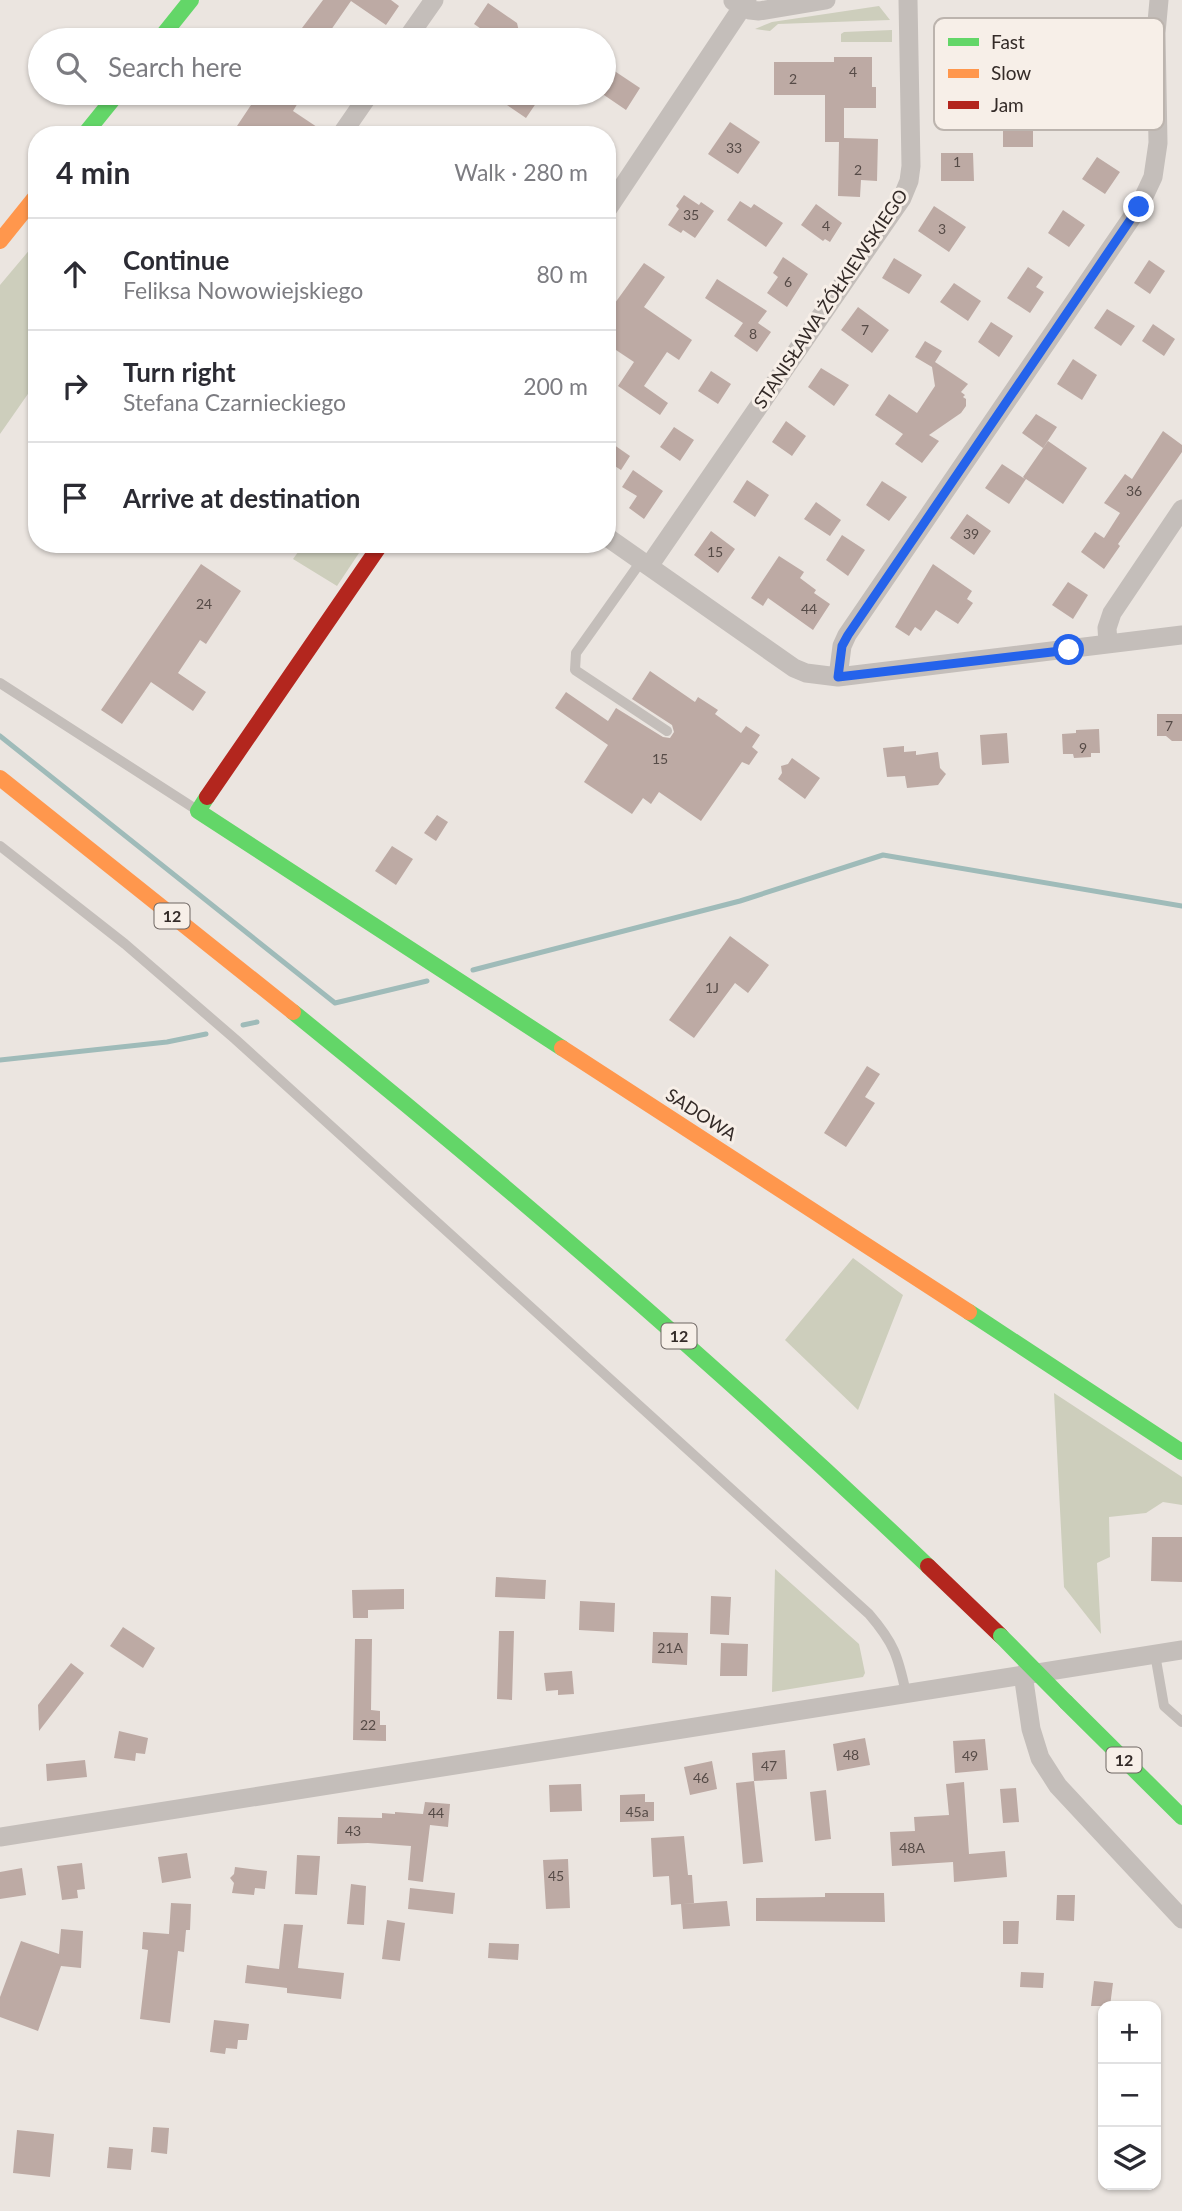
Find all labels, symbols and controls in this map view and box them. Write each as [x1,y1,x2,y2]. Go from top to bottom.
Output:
legend [934,18,1164,130]
search box [28,28,616,105]
text: Fast [991,30,1025,53]
icon: search [52,48,90,86]
text: Search here [108,51,242,83]
text: Slow [991,61,1031,84]
house number: 4 [849,63,857,80]
house number: 2 [789,70,797,87]
text: Jam [991,93,1024,116]
house number: 33 [726,139,742,156]
house number: 1 [953,153,961,170]
text: 4 min [56,154,130,190]
text: Walk · 280 m [454,158,588,186]
house number: 2 [854,161,862,178]
street label: STANISŁAWA ŻÓŁKIEWSKIEGO [749,185,912,412]
route end [1123,191,1154,222]
house number: 35 [683,206,699,223]
house number: 4 [822,217,830,234]
house number: 3 [938,220,946,237]
text: Continue [123,244,229,276]
icon: ahead [56,255,94,293]
text: 80 m [537,260,588,288]
house number: 6 [784,273,792,290]
text: Feliksa Nowowiejskiego [123,276,363,304]
house number: 7 [861,321,869,338]
house number: 8 [749,325,757,342]
text: Turn right [123,356,236,388]
icon: right [56,367,94,405]
text: 200 m [523,372,588,400]
text: Stefana Czarnieckiego [123,388,346,416]
icon: arrive [56,479,94,517]
text: Arrive at destination [123,482,360,514]
house number: 36 [1126,482,1142,499]
house number: 39 [963,525,979,542]
house number: 15 [707,543,723,560]
house number: 24 [196,595,212,612]
house number: 44 [801,600,817,617]
route start [1053,634,1084,665]
house number: 7 [1165,717,1173,734]
house number: 9 [1079,739,1087,756]
house number: 15 [652,750,668,767]
road number: 12 [154,904,190,928]
house number: 1J [705,979,719,996]
street label: SADOWA [662,1083,742,1146]
road number: 12 [662,1324,696,1348]
house number: 21A [657,1639,683,1656]
house number: 22 [360,1716,376,1733]
house number: 48 [843,1746,859,1763]
house number: 49 [962,1747,978,1764]
road number: 12 [1106,1748,1142,1772]
house number: 47 [761,1757,777,1774]
house number: 46 [693,1769,709,1786]
house number: 45a [625,1803,649,1820]
house number: 44 [428,1804,444,1821]
house number: 43 [345,1822,361,1839]
house number: 48A [899,1839,925,1856]
house number: 45 [548,1867,564,1884]
map controls [1098,2001,1161,2190]
button: + [1098,2001,1161,2064]
button: − [1098,2064,1161,2127]
button: layers [1098,2127,1161,2190]

